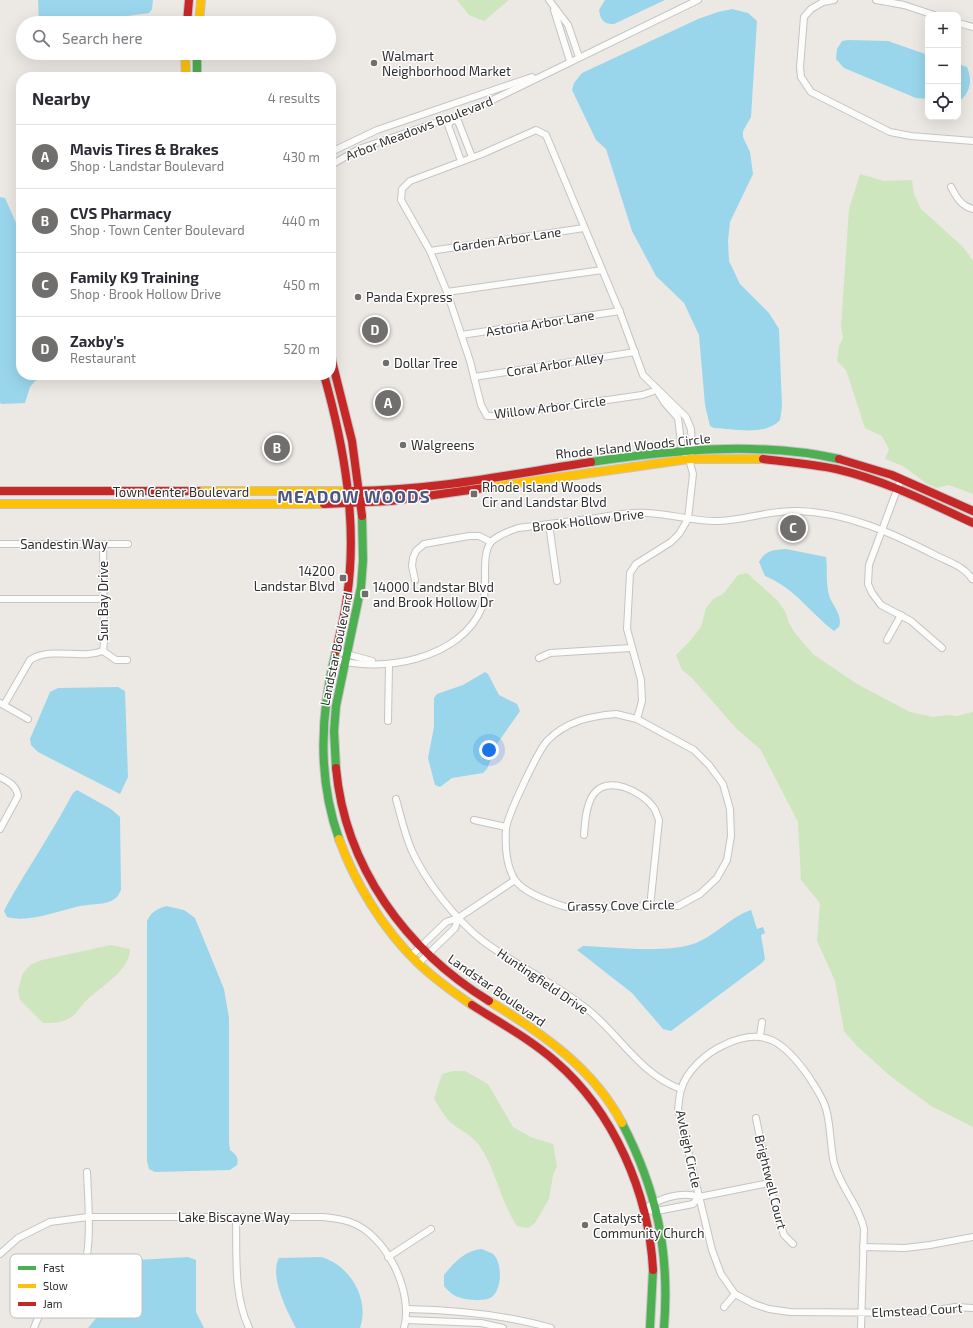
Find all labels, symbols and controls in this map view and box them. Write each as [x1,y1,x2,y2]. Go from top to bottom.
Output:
map controls [925,12,961,120]
button: + [925,12,961,48]
search box [16,16,336,60]
icon: search [30,27,52,49]
text: Search here [62,29,143,47]
place label: Walmart Neighborhood Market [382,48,511,79]
button: − [925,48,961,84]
marker: Walmart Neighborhood Market [369,58,379,68]
button: locate [925,84,961,120]
text: Nearby [32,88,90,108]
text: 4 results [268,90,320,106]
street label: Arbor Meadows Boulevard [343,92,495,164]
text: Mavis Tires & Brakes [70,140,219,158]
text: A [41,149,49,165]
text: 430 m [283,149,320,165]
text: Shop · Landstar Boulevard [70,158,224,174]
text: CVS Pharmacy [70,204,172,222]
text: B [41,213,49,229]
text: 440 m [282,213,320,229]
text: Shop · Town Center Boulevard [70,222,245,238]
street label: Garden Arbor Lane [452,223,562,255]
text: Family K9 Training [70,268,199,286]
text: C [41,277,49,293]
text: 450 m [283,277,320,293]
text: Shop · Brook Hollow Drive [70,286,221,302]
place label: Panda Express [366,289,453,305]
marker: Panda Express [353,292,363,302]
street label: Astoria Arbor Lane [485,307,595,339]
pin: D [362,315,388,345]
text: Zaxby's [70,332,124,350]
text: D [41,341,49,357]
text: 520 m [284,341,320,357]
street label: Coral Arbor Alley [505,348,605,380]
text: Restaurant [70,350,136,366]
place label: Dollar Tree [394,355,458,371]
marker: Dollar Tree [381,358,391,368]
pin: A [375,388,401,418]
street label: Willow Arbor Circle [493,392,607,422]
street label: Rhode Island Woods Circle [555,430,711,462]
pin: B [264,433,290,463]
place label: Walgreens [411,437,475,453]
marker: Walgreens [398,440,408,450]
place label: Rhode Island Woods Cir and Landstar Blvd [482,479,607,510]
street label: Town Center Boulevard [113,484,249,500]
district label: MEADOW WOODS [277,486,431,506]
marker: Rhode Island Woods Cir and Landstar Blvd [469,489,479,499]
street label: Brook Hollow Drive [531,505,645,535]
pin: C [780,513,806,543]
street label: Sandestin Way [20,536,108,552]
street label: Sun Bay Drive [95,561,111,641]
place label: 14200 Landstar Blvd [254,563,335,594]
marker: 14200 Landstar Blvd [338,573,348,583]
place label: 14000 Landstar Blvd and Brook Hollow Dr [373,579,494,610]
marker: 14000 Landstar Blvd and Brook Hollow Dr [360,589,370,599]
street label: Landstar Boulevard [316,591,356,707]
your location [479,740,499,760]
street label: Grassy Cove Circle [567,896,675,914]
street label: Huntingfield Drive [494,945,592,1017]
street label: Landstar Boulevard [445,950,549,1030]
street label: Avleigh Circle [673,1109,705,1189]
street label: Brightwell Court [752,1133,790,1231]
street label: Lake Biscayne Way [178,1209,290,1225]
place label: Catalyst Community Church [593,1210,705,1241]
marker: Catalyst Community Church [580,1220,590,1230]
legend [10,1254,142,1318]
text: Fast [43,1261,65,1274]
text: Slow [43,1279,68,1292]
text: Jam [43,1297,62,1310]
street label: Elmstead Court [871,1300,963,1320]

